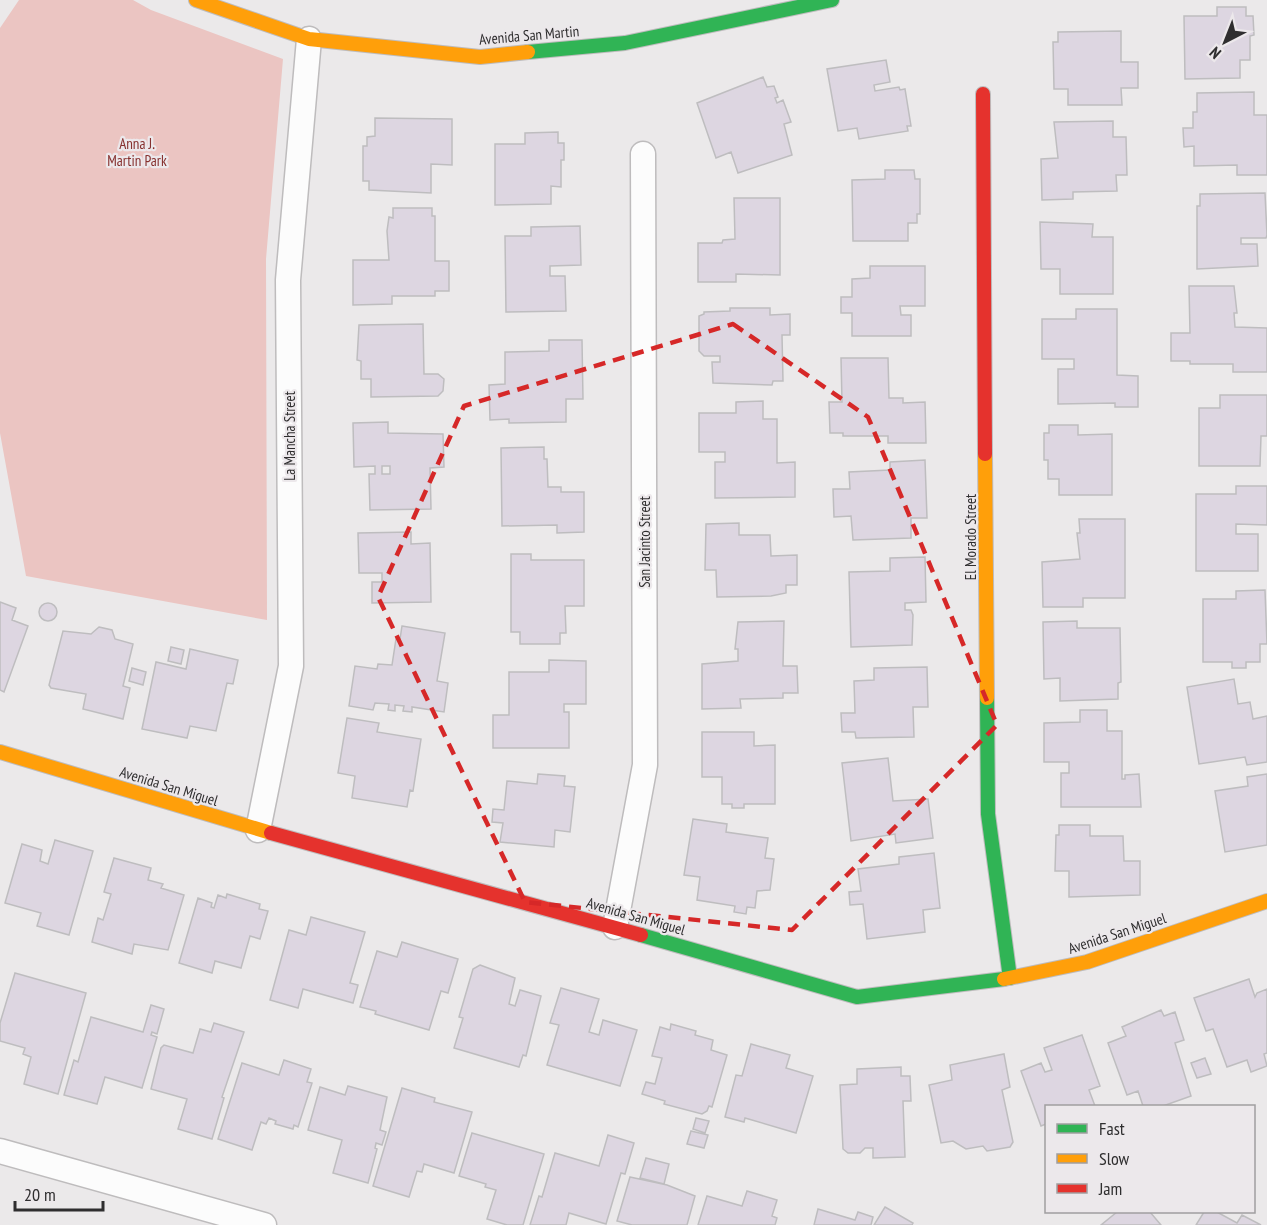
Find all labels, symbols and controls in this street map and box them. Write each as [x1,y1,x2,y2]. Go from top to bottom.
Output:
north arrow [1195,12,1255,72]
street label: Avenida San Martin [478,21,580,49]
text: N [1205,43,1225,63]
park label: Anna J. Martin Park [107,134,167,170]
street label: La Mancha Street [280,391,299,481]
street label: El Morado Street [961,494,980,580]
street label: San Jacinto Street [635,496,654,588]
street label: Avenida San Miguel [118,762,221,810]
street label: Avenida San Miguel [584,893,688,939]
street label: Avenida San Miguel [1066,908,1169,958]
legend [1045,1105,1255,1213]
text: Fast [1099,1117,1125,1140]
text: Slow [1099,1147,1130,1170]
scale bar [15,1174,104,1212]
text: Jam [1098,1177,1122,1200]
text: 20 m [24,1183,56,1206]

